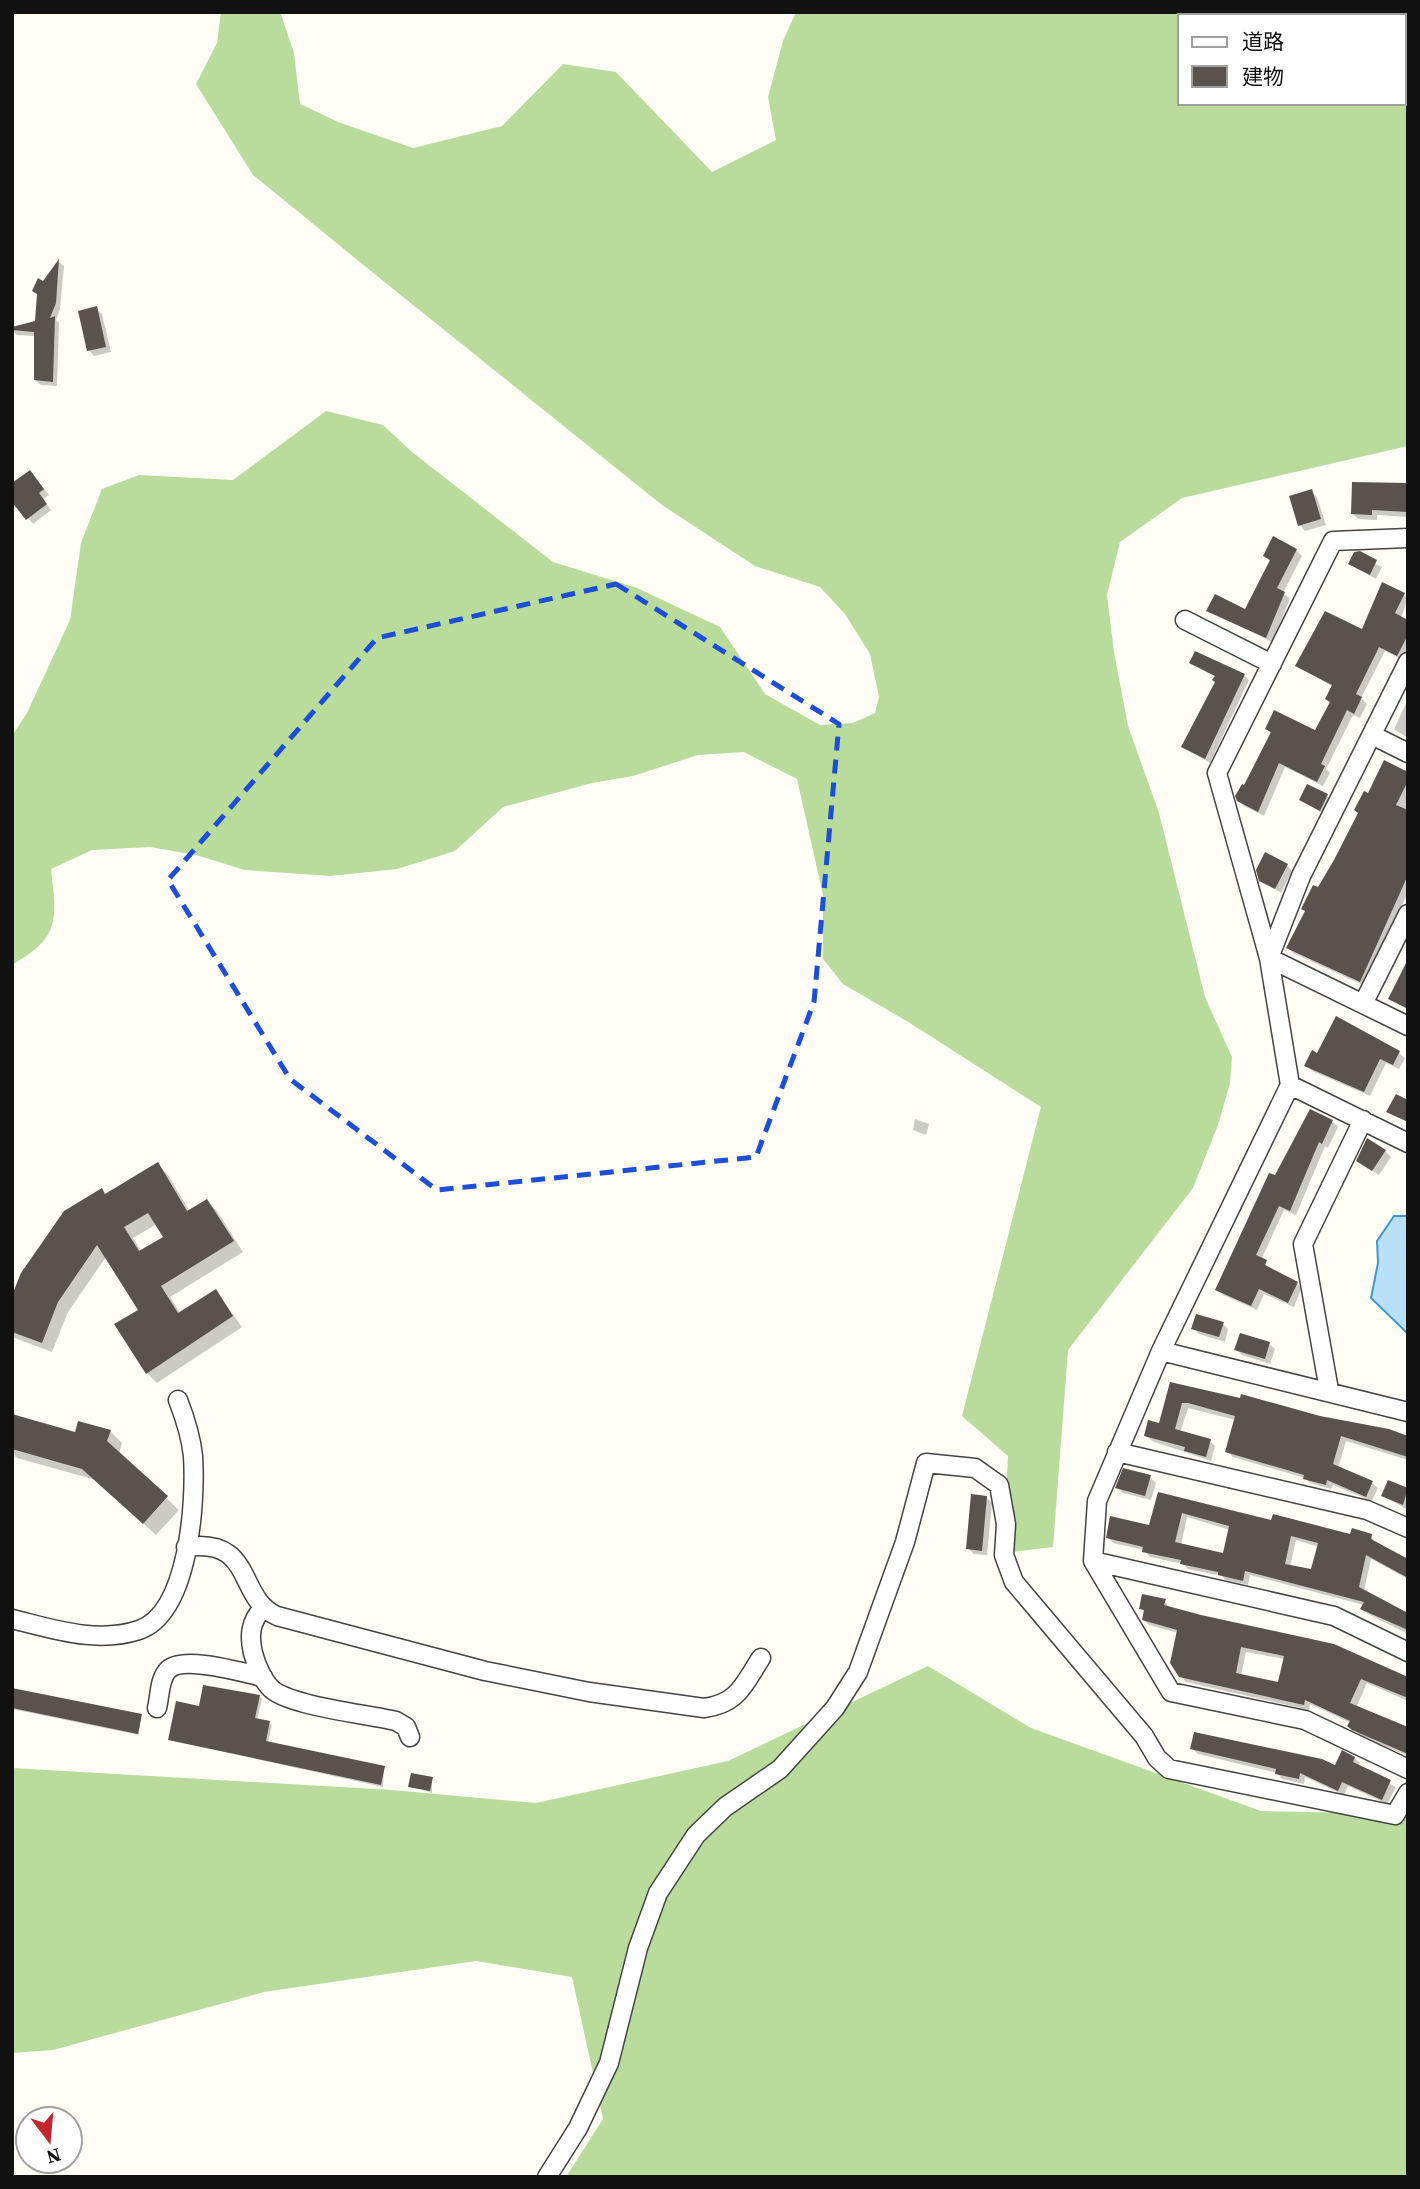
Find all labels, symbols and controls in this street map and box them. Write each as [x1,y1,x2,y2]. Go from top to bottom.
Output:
legend [1178,14,1406,105]
text: 道路 [1242,27,1284,56]
text: 建物 [1242,62,1284,91]
north arrow [14,2105,84,2175]
text: N [43,2142,64,2171]

